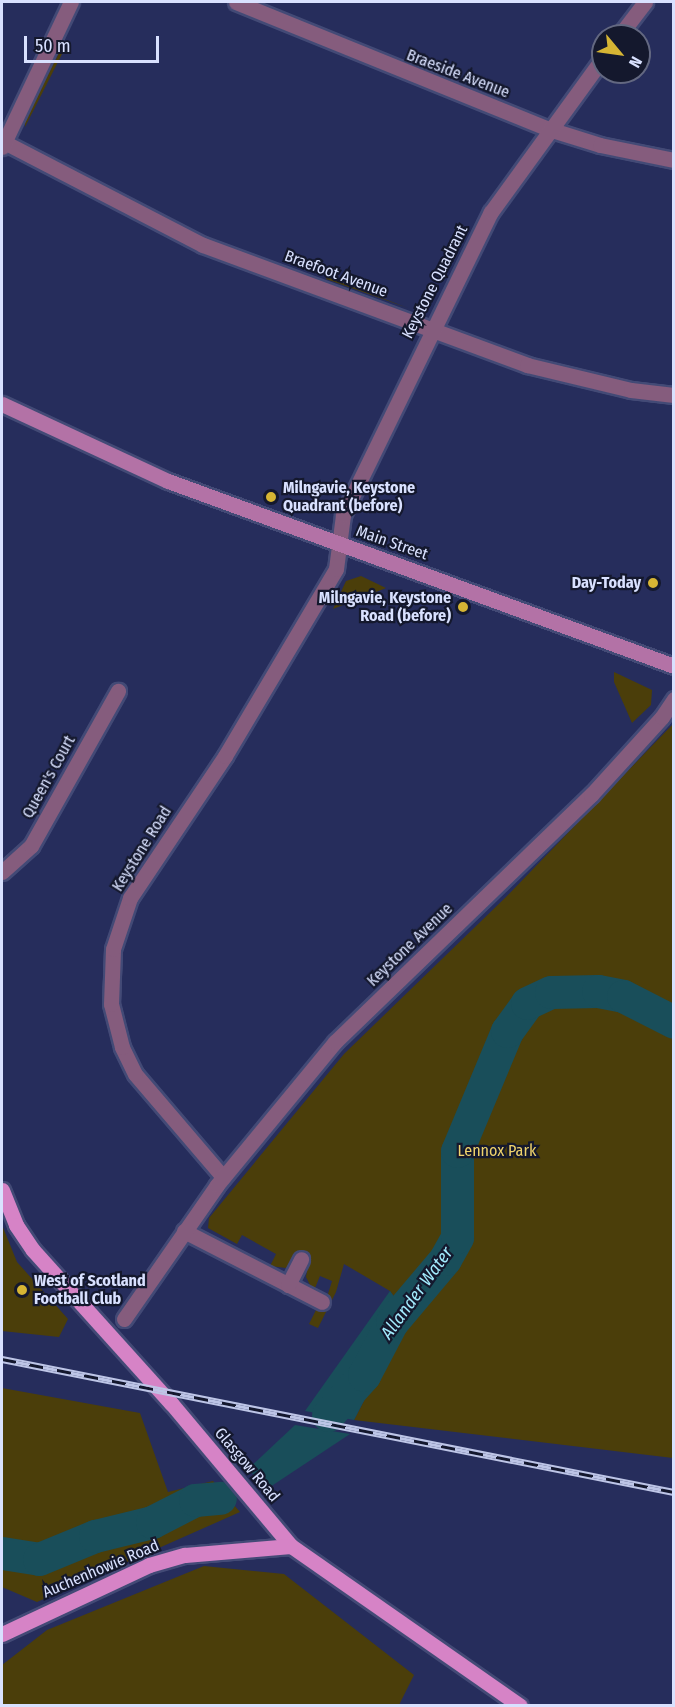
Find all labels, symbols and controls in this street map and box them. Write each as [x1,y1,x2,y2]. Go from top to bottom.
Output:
scale bar [27,24,162,62]
north arrow [591,24,651,84]
text: 50 m [35,35,71,57]
street label: Braeside Avenue [404,46,512,102]
text: N [625,53,646,71]
street label: Keystone Quadrant [398,222,472,342]
street label: Braefoot Avenue [282,246,390,302]
place label: Milngavie, Keystone Quadrant (before) [283,478,415,516]
marker: Milngavie, Keystone Quadrant (before) [264,490,278,504]
street label: Main Street [354,522,430,564]
place label: Day-Today [572,573,641,593]
marker: Day-Today [646,576,660,590]
place label: Milngavie, Keystone Road (before) [319,588,451,626]
marker: Milngavie, Keystone Road (before) [456,600,470,614]
street label: Queen's Court [18,732,80,822]
street label: Keystone Road [108,803,176,895]
street label: Keystone Avenue [363,899,457,991]
park label: Lennox Park [458,1141,536,1161]
water label: Allander Water [376,1243,458,1343]
place label: West of Scotland Football Club [34,1271,146,1309]
marker: West of Scotland Football Club [15,1283,29,1297]
street label: Glasgow Road [210,1424,284,1506]
street label: Auchenhowie Road [40,1536,162,1602]

